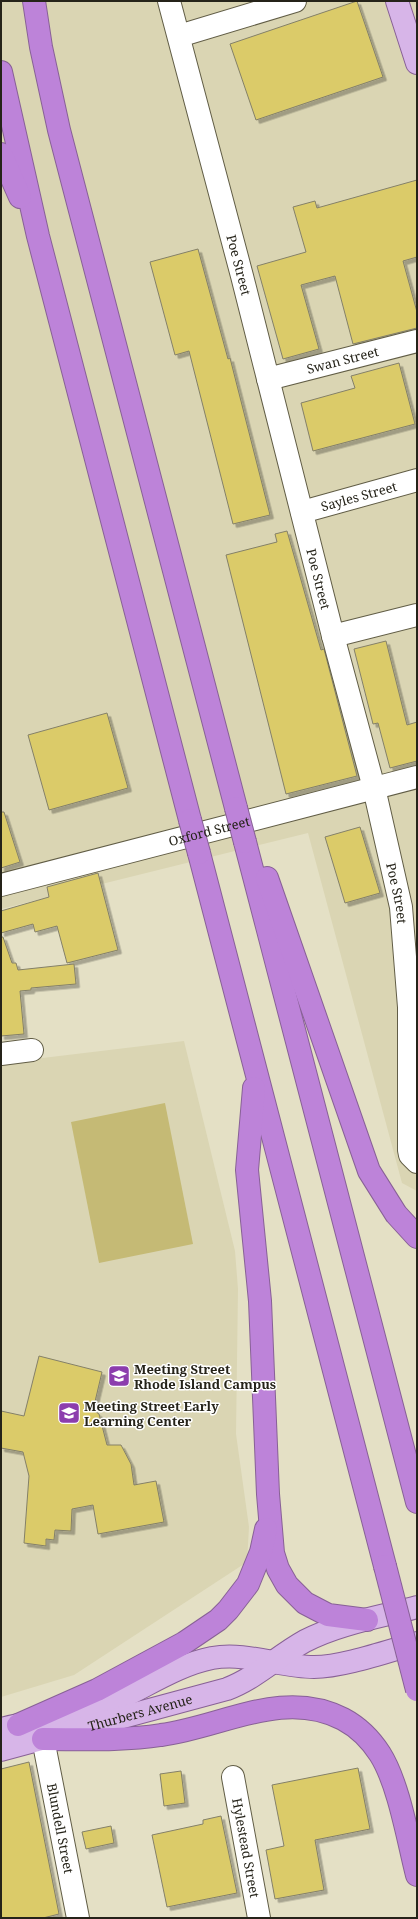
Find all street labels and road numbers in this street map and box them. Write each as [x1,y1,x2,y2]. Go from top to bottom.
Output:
street label: Poe Street [222,233,256,298]
street label: Swan Street [305,342,381,378]
street label: Sayles Street [319,477,399,515]
street label: Poe Street [302,547,335,612]
street label: Oxford Street [167,812,252,850]
street label: Poe Street [382,861,411,925]
street label: Thurbers Avenue [86,1690,194,1735]
street label: Blundell Street [43,1781,78,1876]
street label: Hylestead Street [228,1796,264,1900]

